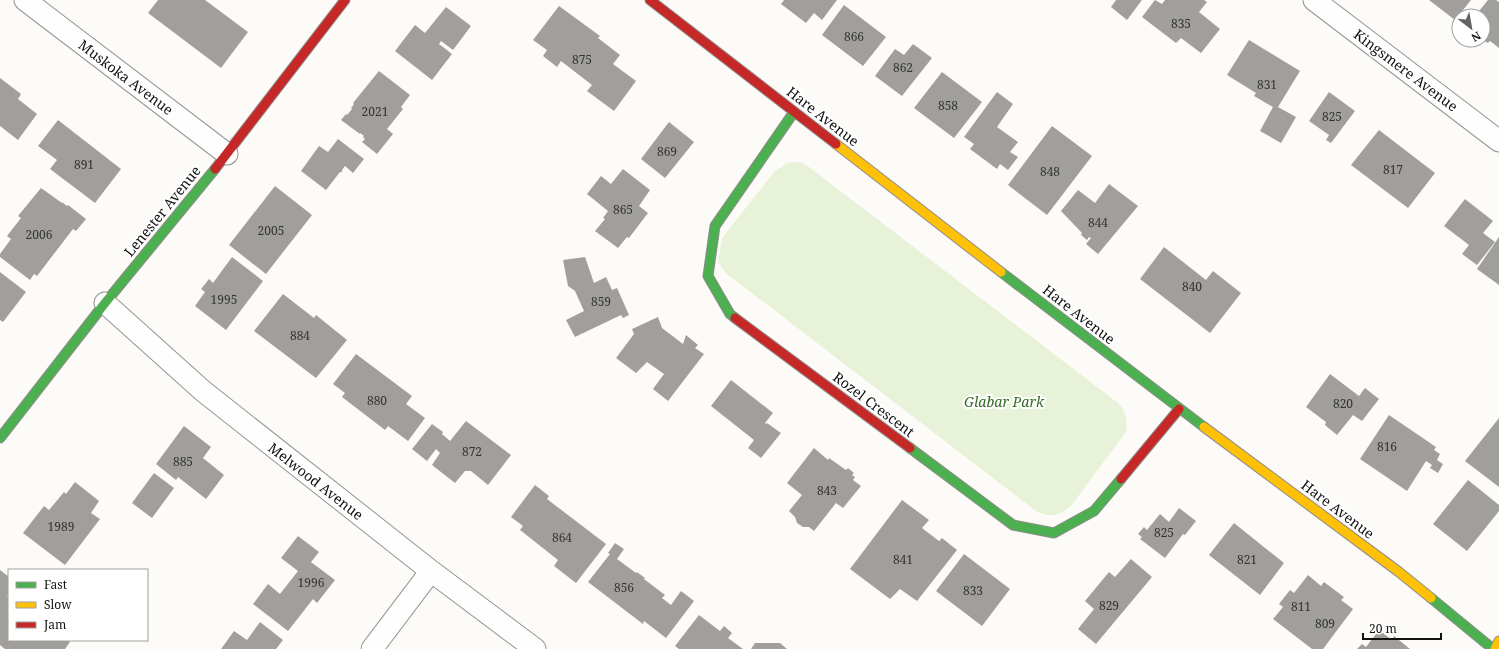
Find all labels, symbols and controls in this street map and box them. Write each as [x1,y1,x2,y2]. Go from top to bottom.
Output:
north arrow [1451,8,1491,48]
house number: 835 [1171,15,1191,32]
street label: Kingsmere Avenue [1350,25,1462,115]
house number: 866 [844,28,864,45]
text: N [1469,28,1484,46]
street label: Muskoka Avenue [75,35,177,119]
house number: 875 [572,51,592,68]
house number: 862 [893,59,913,76]
house number: 831 [1257,76,1277,93]
street label: Hare Avenue [783,82,863,150]
house number: 858 [938,97,958,114]
house number: 2021 [362,103,388,120]
house number: 825 [1322,108,1342,125]
house number: 869 [657,143,677,160]
house number: 891 [74,156,94,173]
house number: 817 [1383,161,1403,178]
street label: Lenester Avenue [119,162,205,260]
house number: 848 [1040,163,1060,180]
house number: 865 [613,201,633,218]
house number: 844 [1088,214,1108,231]
house number: 2005 [258,222,284,239]
house number: 2006 [26,226,53,243]
house number: 840 [1182,278,1202,295]
street label: Hare Avenue [1039,280,1119,348]
house number: 1995 [211,291,237,308]
house number: 859 [591,293,611,310]
house number: 884 [290,327,310,344]
street label: Rozel Crescent [829,367,919,441]
house number: 880 [367,392,387,409]
park label: Glabar Park [964,392,1045,411]
house number: 820 [1333,395,1353,412]
street label: Melwood Avenue [265,438,367,524]
house number: 816 [1377,438,1397,455]
house number: 872 [462,443,482,460]
house number: 885 [173,453,193,470]
street label: Hare Avenue [1298,475,1378,543]
house number: 843 [817,482,837,499]
house number: 1989 [48,518,74,535]
house number: 825 [1154,524,1174,541]
house number: 864 [552,529,572,546]
house number: 841 [893,551,913,568]
house number: 821 [1237,551,1257,568]
legend [8,569,148,641]
house number: 1996 [298,574,325,591]
text: Fast [44,576,67,593]
house number: 856 [614,579,634,596]
house number: 833 [963,582,983,599]
text: Slow [44,596,72,613]
house number: 829 [1099,597,1119,614]
house number: 811 [1291,598,1311,615]
house number: 809 [1315,615,1335,632]
scale bar [1363,615,1441,641]
text: Jam [43,616,66,633]
text: 20 m [1369,620,1397,637]

